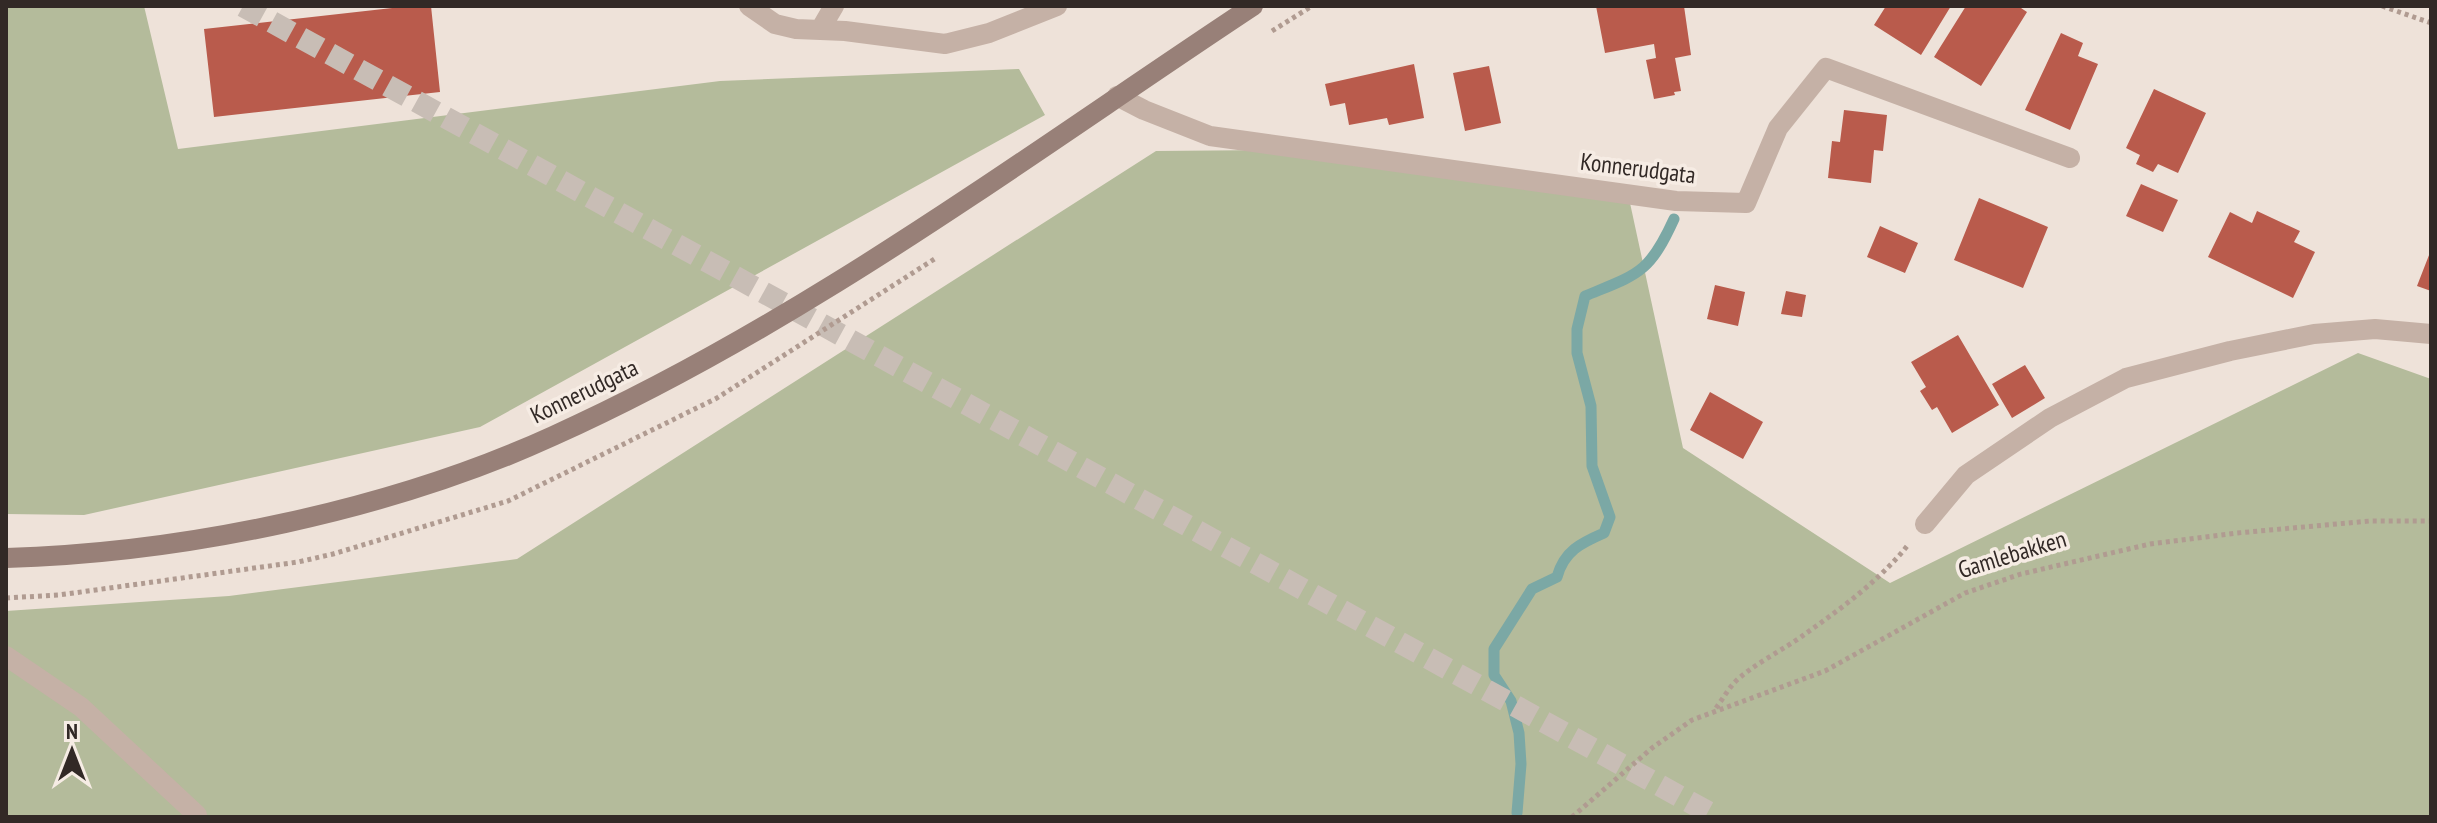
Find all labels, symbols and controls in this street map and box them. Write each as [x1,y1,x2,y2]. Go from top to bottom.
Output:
street label: Konnerudgata [1579,146,1697,190]
street label: Konnerudgata [525,352,643,430]
street label: Gamlebakken [1954,523,2070,585]
north arrow [32,711,112,791]
text: N [66,717,78,745]

